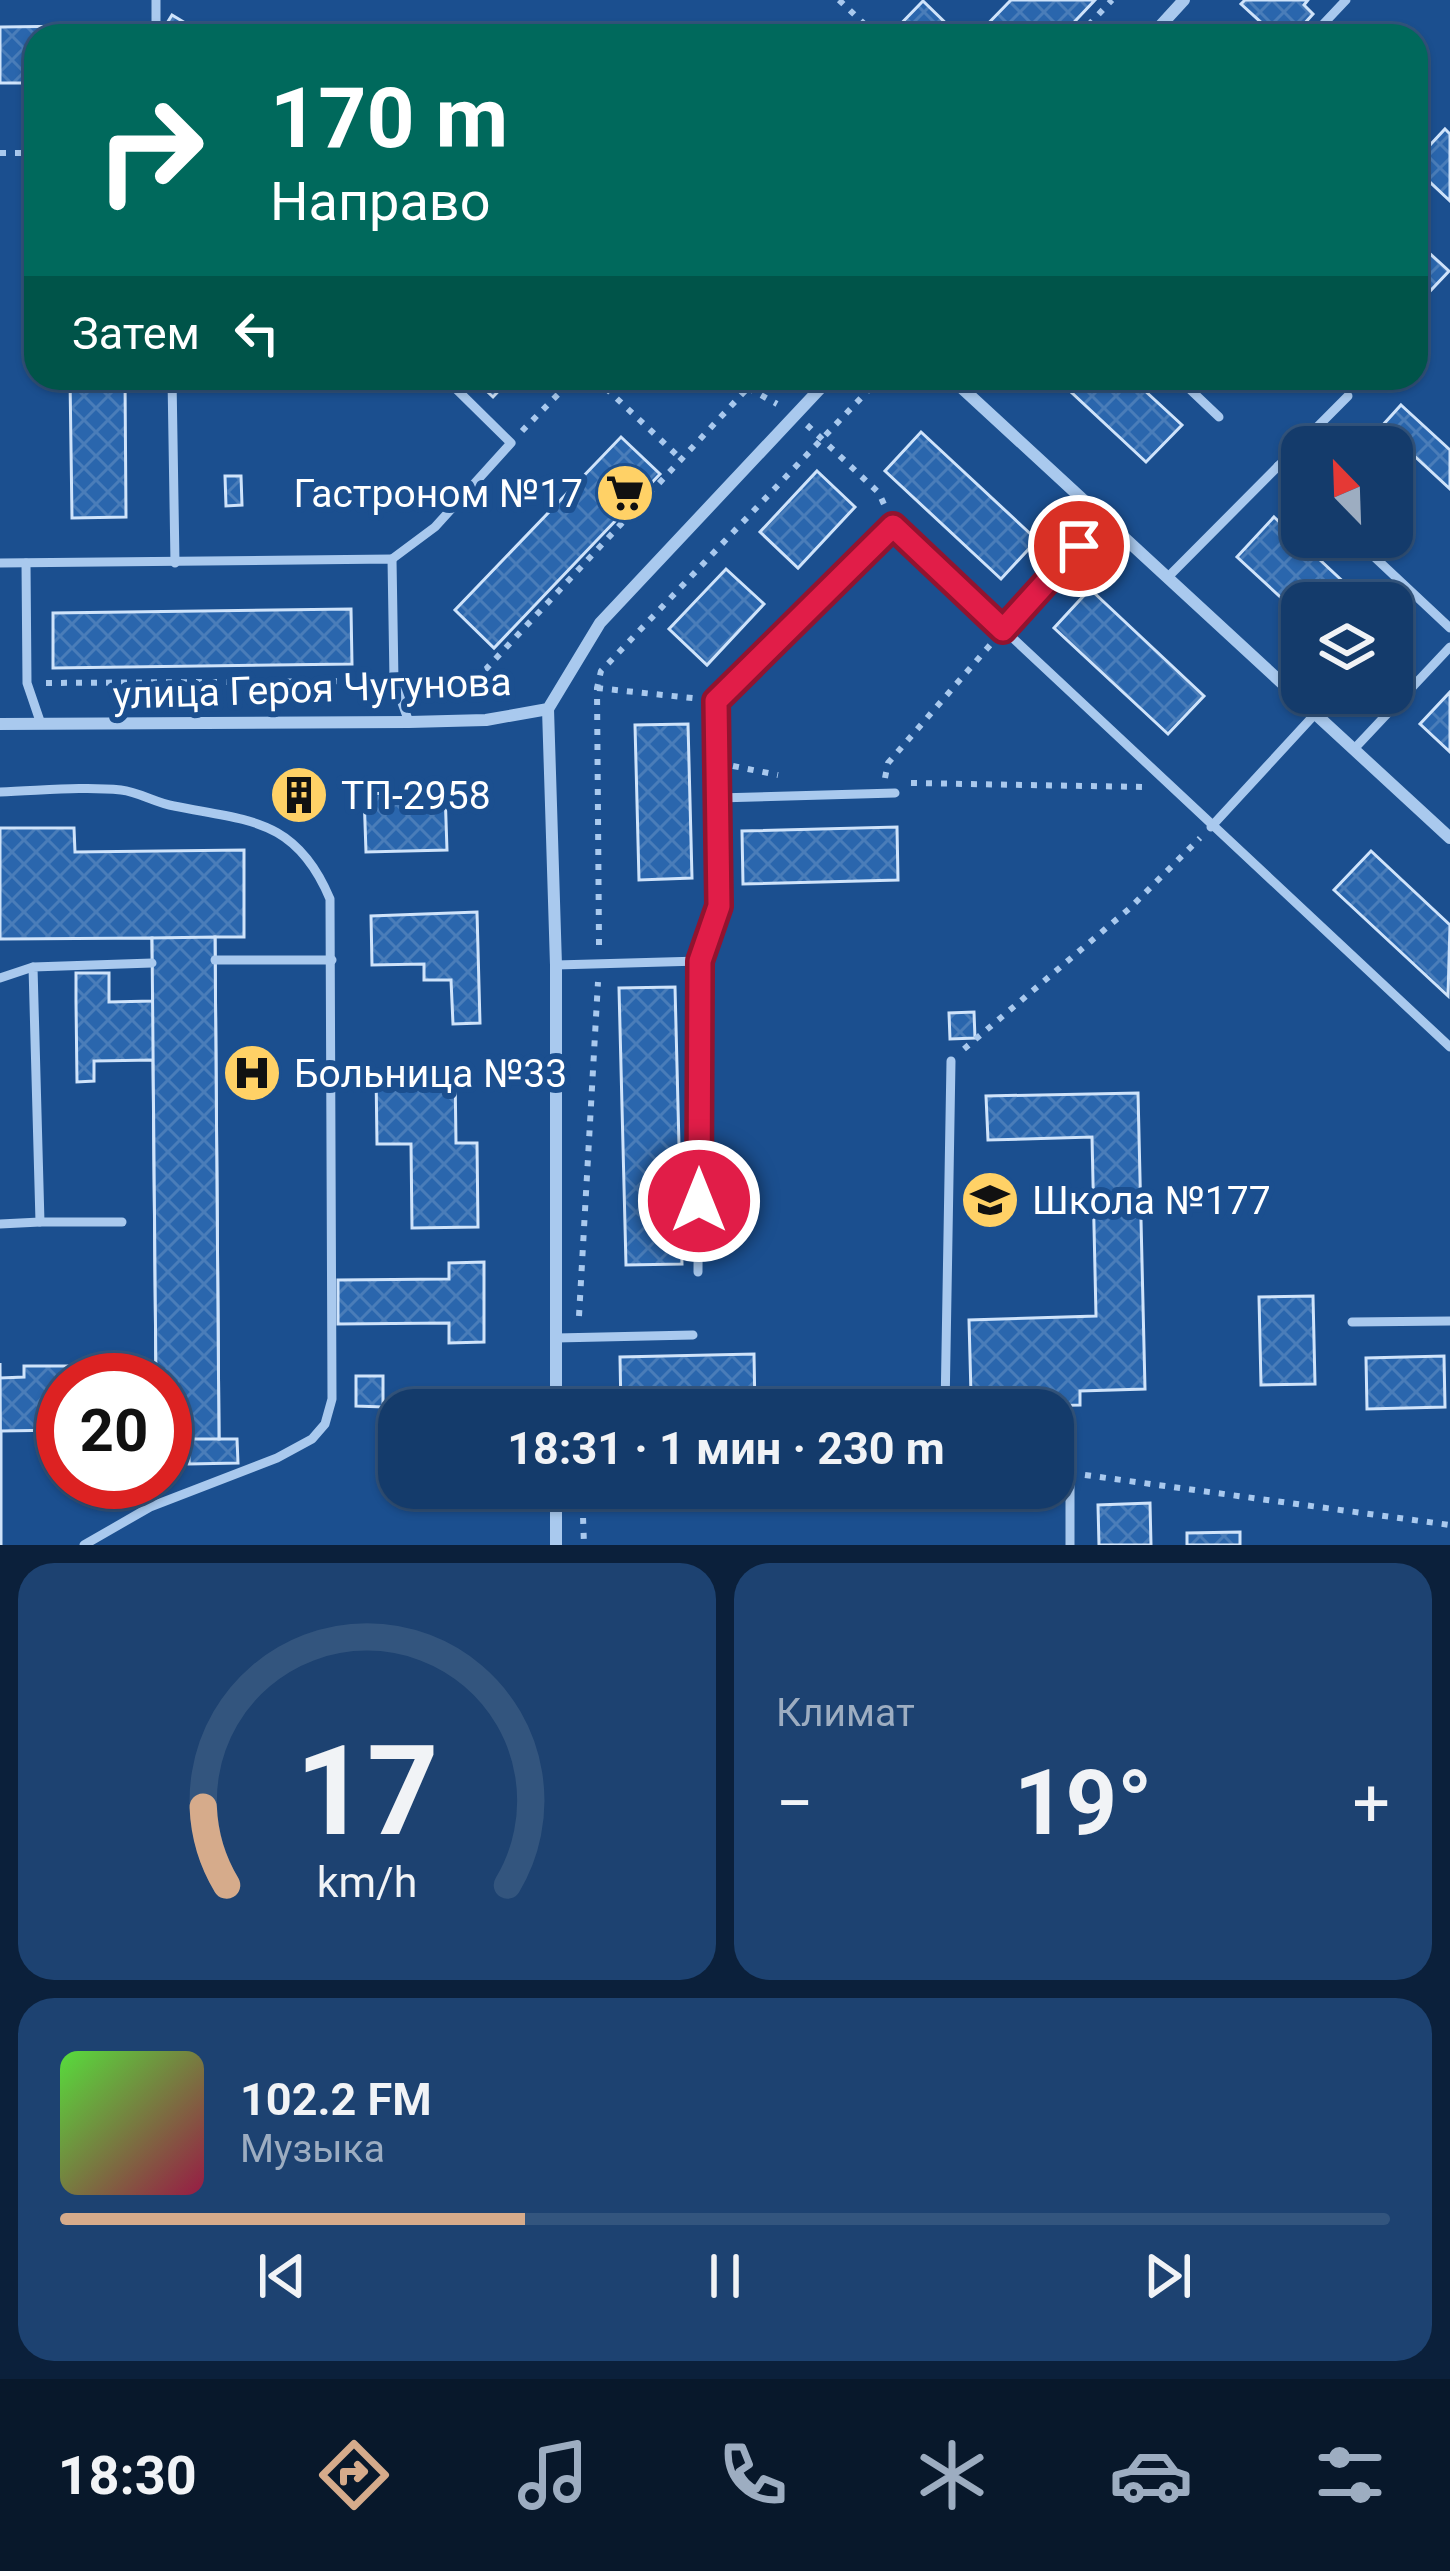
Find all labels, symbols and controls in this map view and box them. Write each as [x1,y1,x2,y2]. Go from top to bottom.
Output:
text: 170 m [270,69,508,168]
icon: right [72,72,228,228]
text: Направо [270,170,490,233]
icon: left [224,300,290,366]
text: Затем [72,307,200,360]
north arrow [1281,426,1413,558]
map controls [1281,426,1413,714]
supermarket icon: Гастроном №17 [594,462,656,524]
place label: Гастроном №17 [294,471,583,517]
pin [1028,495,1130,597]
icon: arrive [1046,513,1112,579]
button: layers [1281,582,1413,714]
street label: улица Героя Чугунова [112,659,512,719]
building icon: ТП-2958 [268,764,330,826]
place label: ТП-2958 [341,773,491,819]
hospital icon: Больница №33 [221,1042,283,1104]
place label: Больница №33 [294,1051,567,1097]
position arrow [636,1138,762,1264]
school or university icon: Школа №177 [959,1169,1021,1231]
place label: Школа №177 [1032,1178,1271,1224]
speed limit sign: 20 [36,1353,192,1509]
text: 18:31 · 1 мин · 230 m [507,1422,945,1475]
text: Климат [776,1690,915,1736]
text: 17 [295,1718,439,1864]
text: 19° [1014,1751,1152,1856]
text: − [776,1765,814,1842]
text: + [1353,1765,1390,1842]
text: km/h [317,1856,417,1906]
text: 102.2 FM [240,2073,432,2126]
text: Музыка [240,2126,385,2172]
icon: previous [249,2243,315,2309]
icon: pause [692,2243,758,2309]
icon: next [1135,2243,1201,2309]
icon: directions [312,2433,396,2517]
icon: music [511,2433,595,2517]
icon: phone [711,2433,795,2517]
icon: climate [910,2433,994,2517]
icon: car [1109,2433,1193,2517]
icon: filters [1308,2433,1392,2517]
text: 18:30 [58,2444,197,2507]

